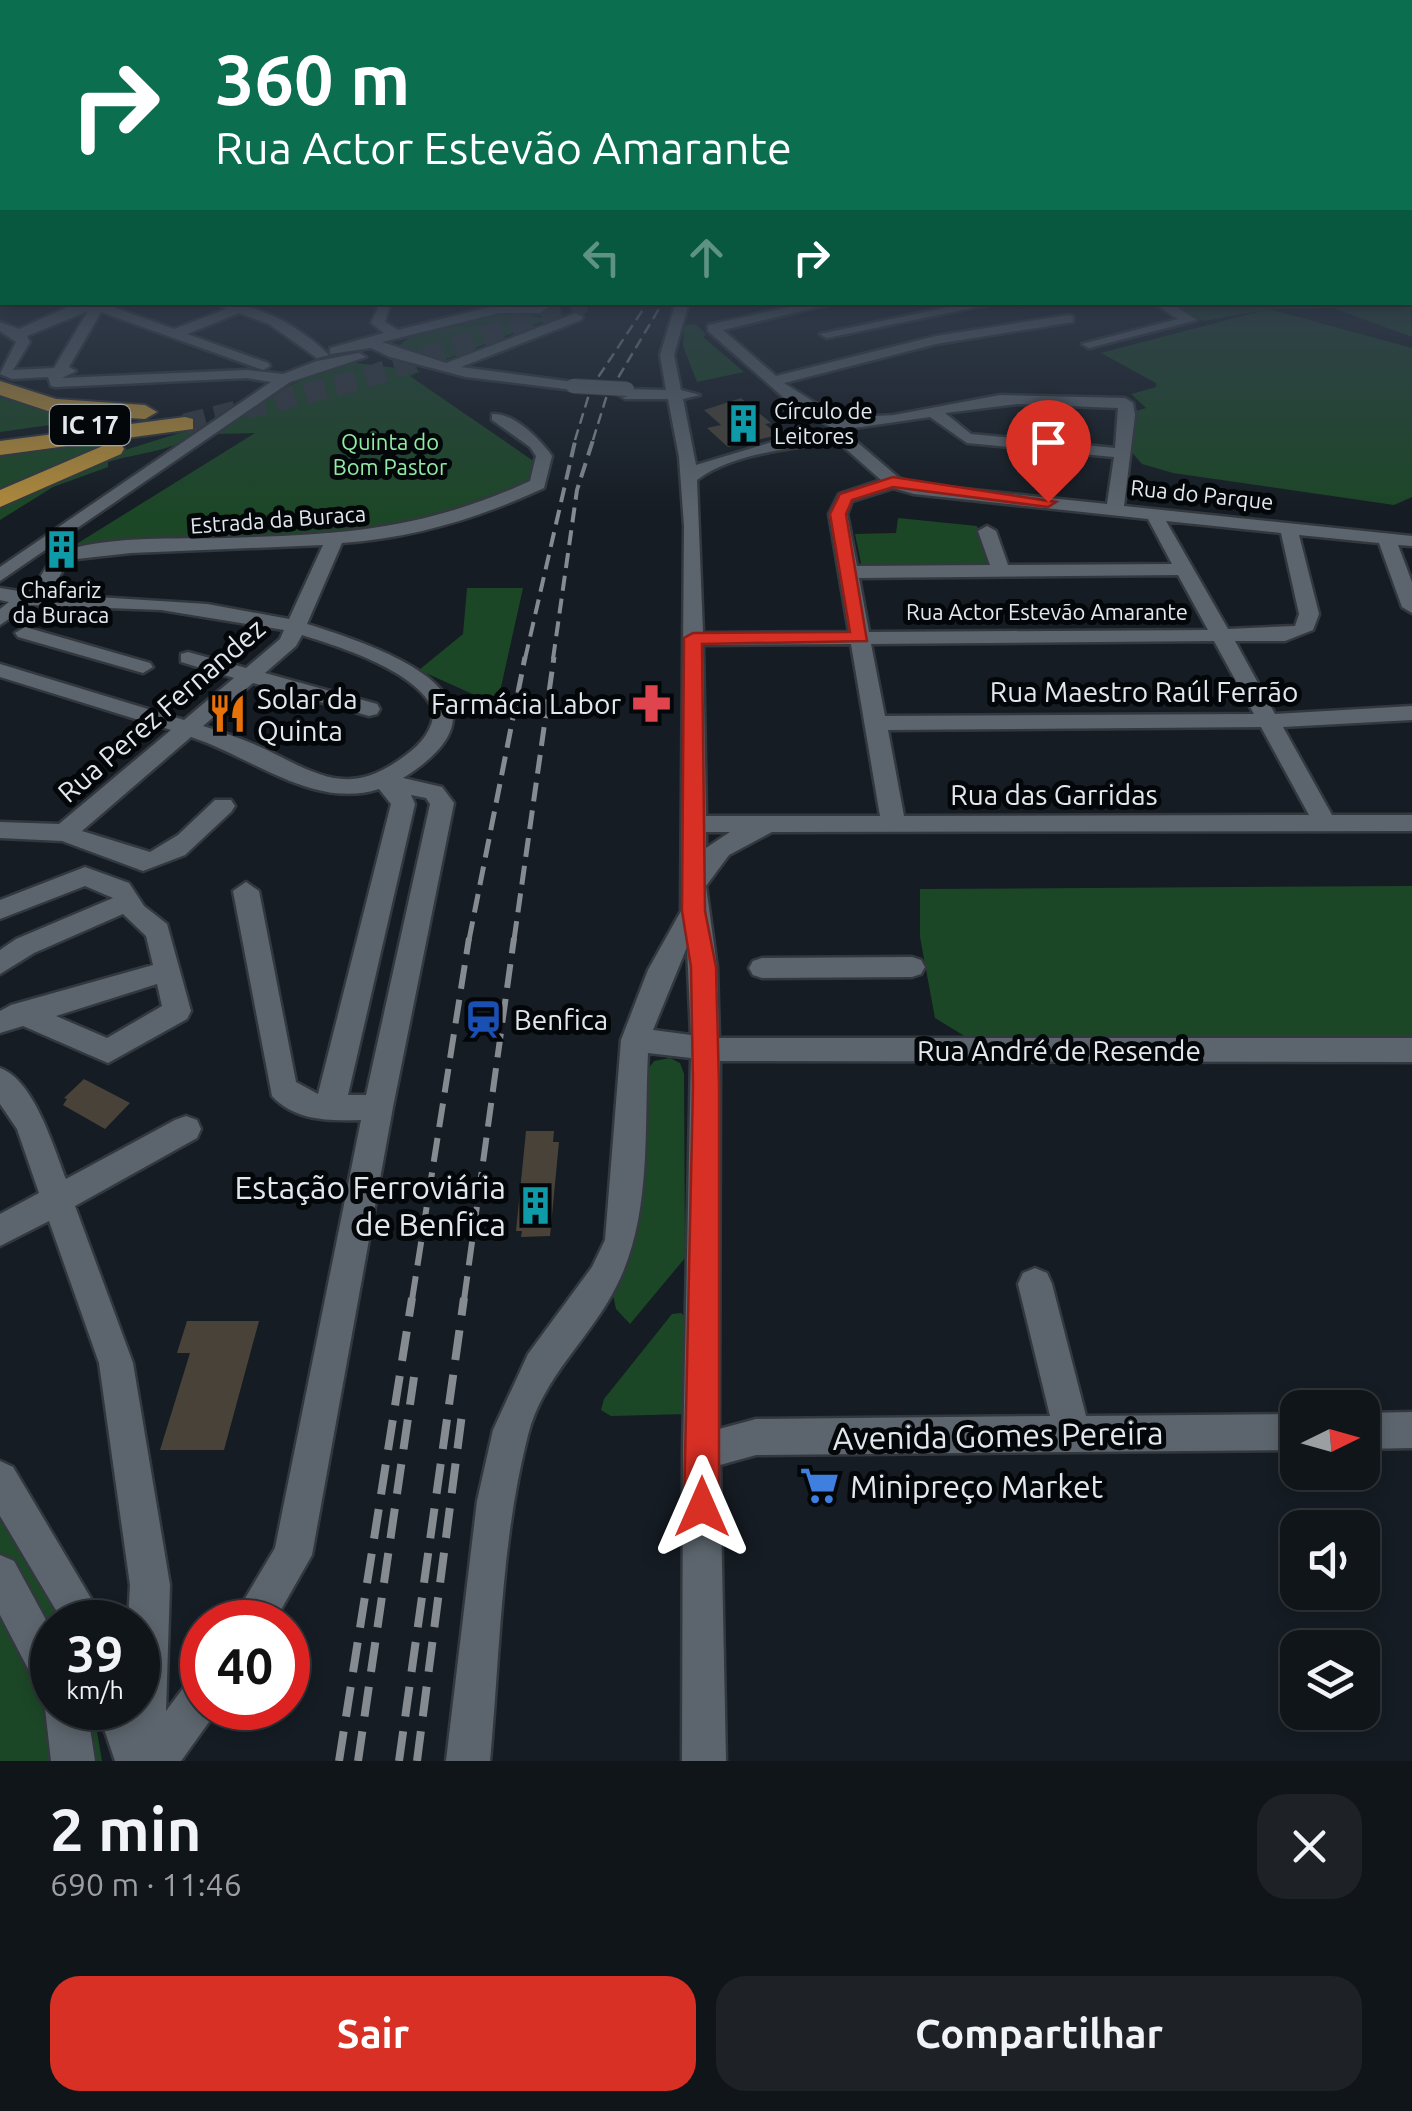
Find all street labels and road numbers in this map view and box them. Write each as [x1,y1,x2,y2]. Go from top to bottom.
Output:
road number: IC 17 [50,405,130,445]
street label: Rua do Parque [1129,474,1275,514]
street label: Estrada da Buraca [189,500,367,538]
street label: Rua Actor Estevão Amarante [906,599,1188,624]
street label: Rua Perez Fernandez [52,612,270,808]
street label: Rua Maestro Raúl Ferrão [990,676,1298,707]
street label: Rua das Garridas [950,779,1158,810]
street label: Rua André de Resende [917,1035,1201,1066]
street label: Avenida Gomes Pereira [832,1414,1164,1456]

